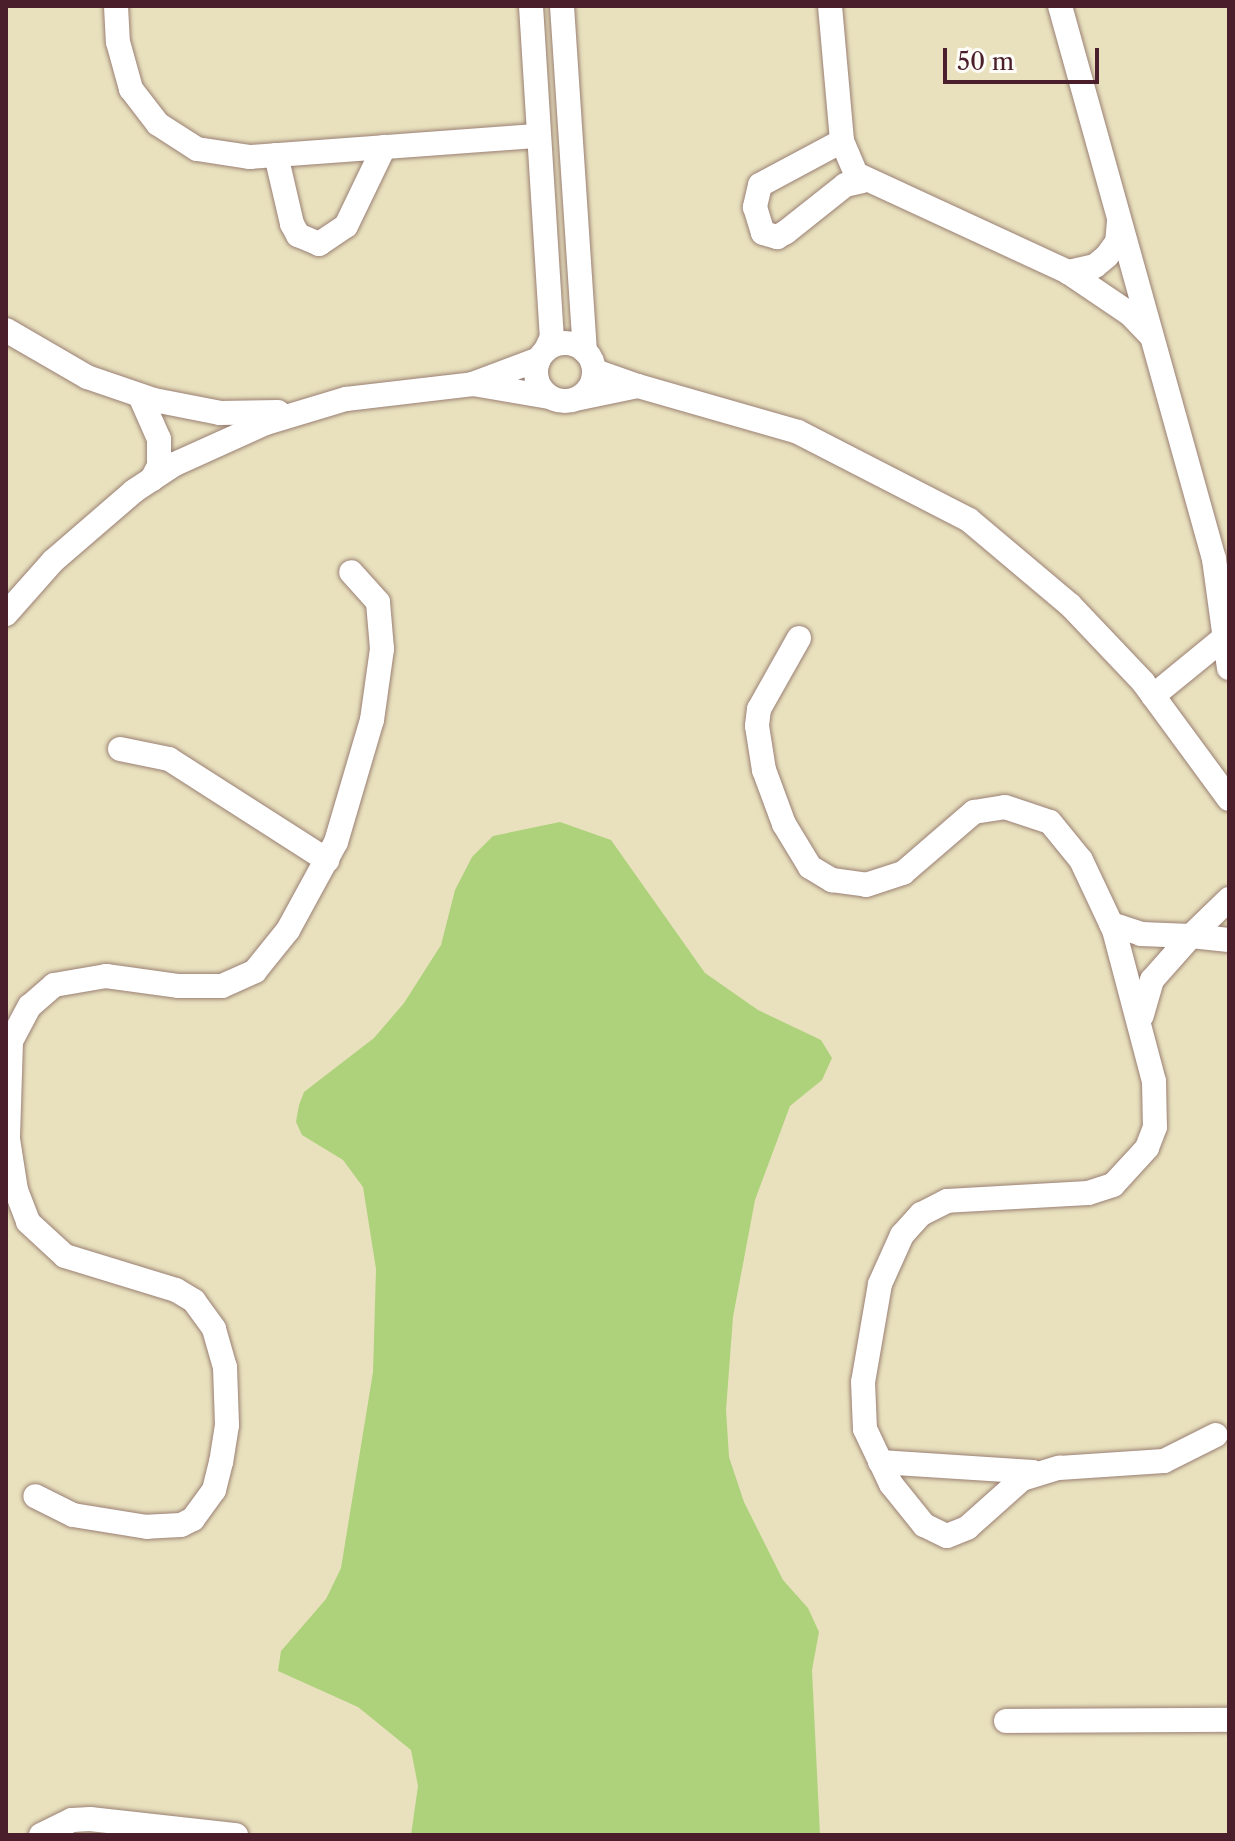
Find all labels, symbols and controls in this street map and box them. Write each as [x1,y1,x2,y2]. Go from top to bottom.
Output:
scale bar [947,32,1103,82]
text: 50 m [957,47,1014,76]

